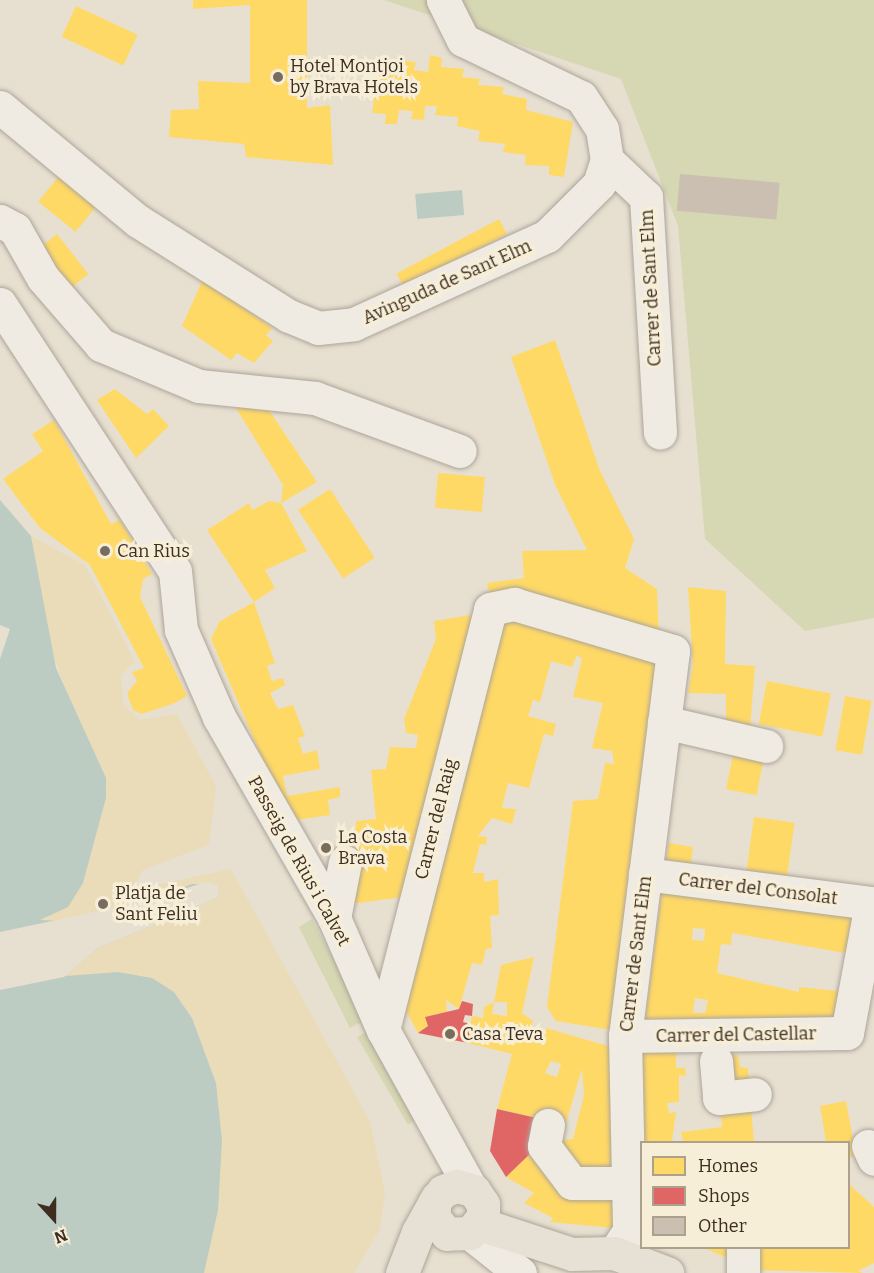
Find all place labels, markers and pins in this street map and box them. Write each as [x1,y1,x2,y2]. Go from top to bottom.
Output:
place label: Hotel Montjoi by Brava Hotels [290,56,418,98]
marker: Hotel Montjoi by Brava Hotels [271,70,285,84]
place label: Can Rius [117,540,190,562]
marker: Can Rius [98,544,112,558]
place label: La Costa Brava [338,827,407,870]
marker: La Costa Brava [319,841,333,855]
place label: Platja de Sant Feliu [115,883,198,926]
marker: Platja de Sant Feliu [96,897,110,911]
place label: Casa Teva [462,1023,543,1045]
marker: Casa Teva [443,1027,457,1041]

